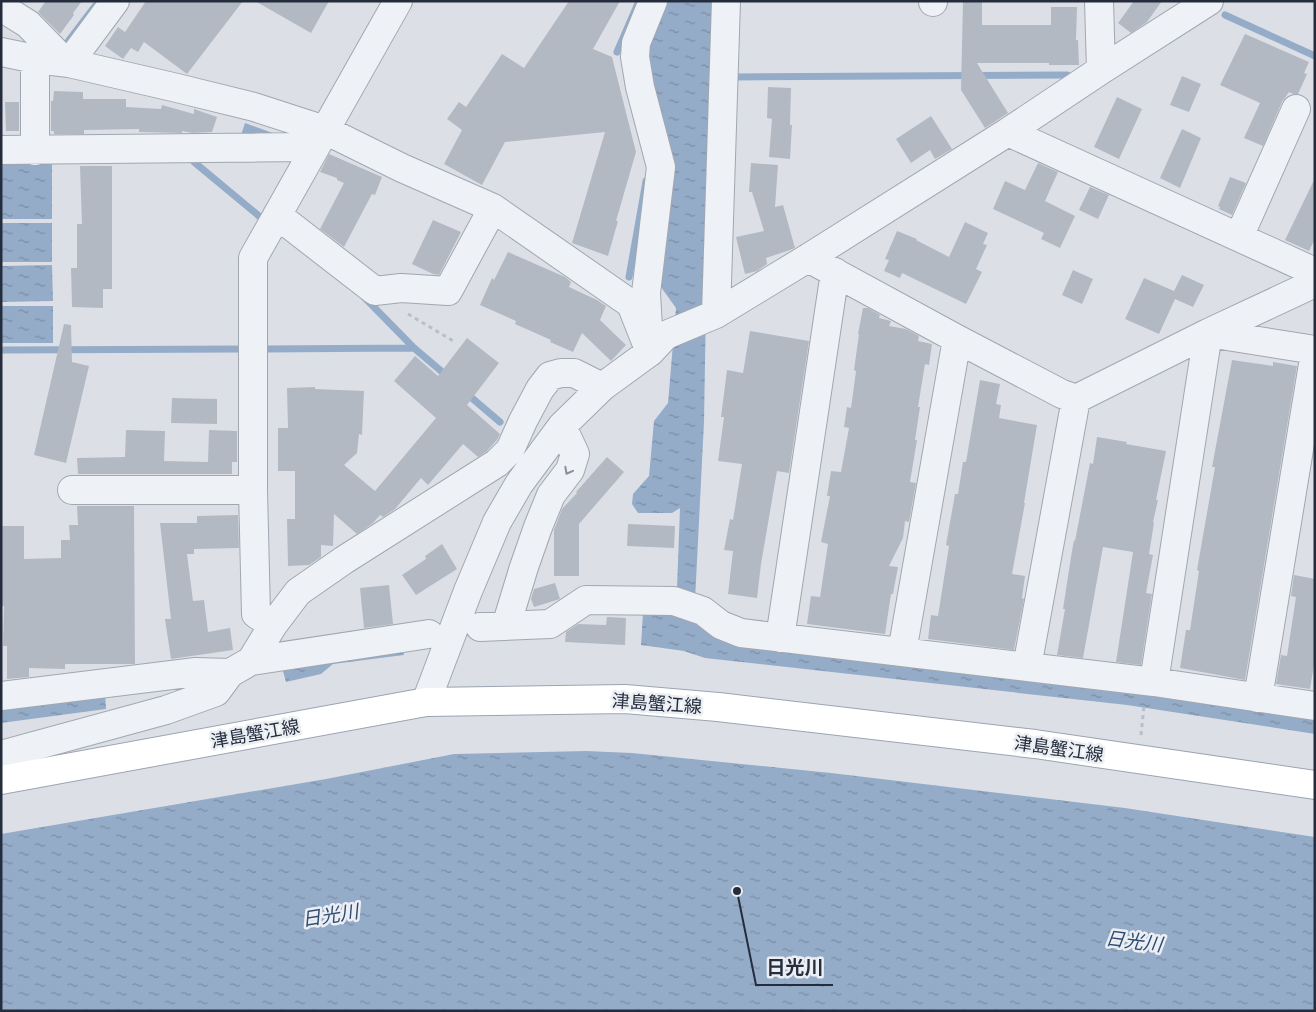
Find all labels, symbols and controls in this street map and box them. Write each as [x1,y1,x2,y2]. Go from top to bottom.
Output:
one-way arrow [564,465,574,474]
street label: 津島蟹江線 [611,690,703,716]
street label: 津島蟹江線 [209,715,301,751]
street label: 津島蟹江線 [1013,732,1105,764]
water label: 日光川 [300,899,362,930]
water label: 日光川 [1104,927,1166,956]
callout: 日光川 [756,951,833,985]
text: 日光川 [766,956,824,978]

